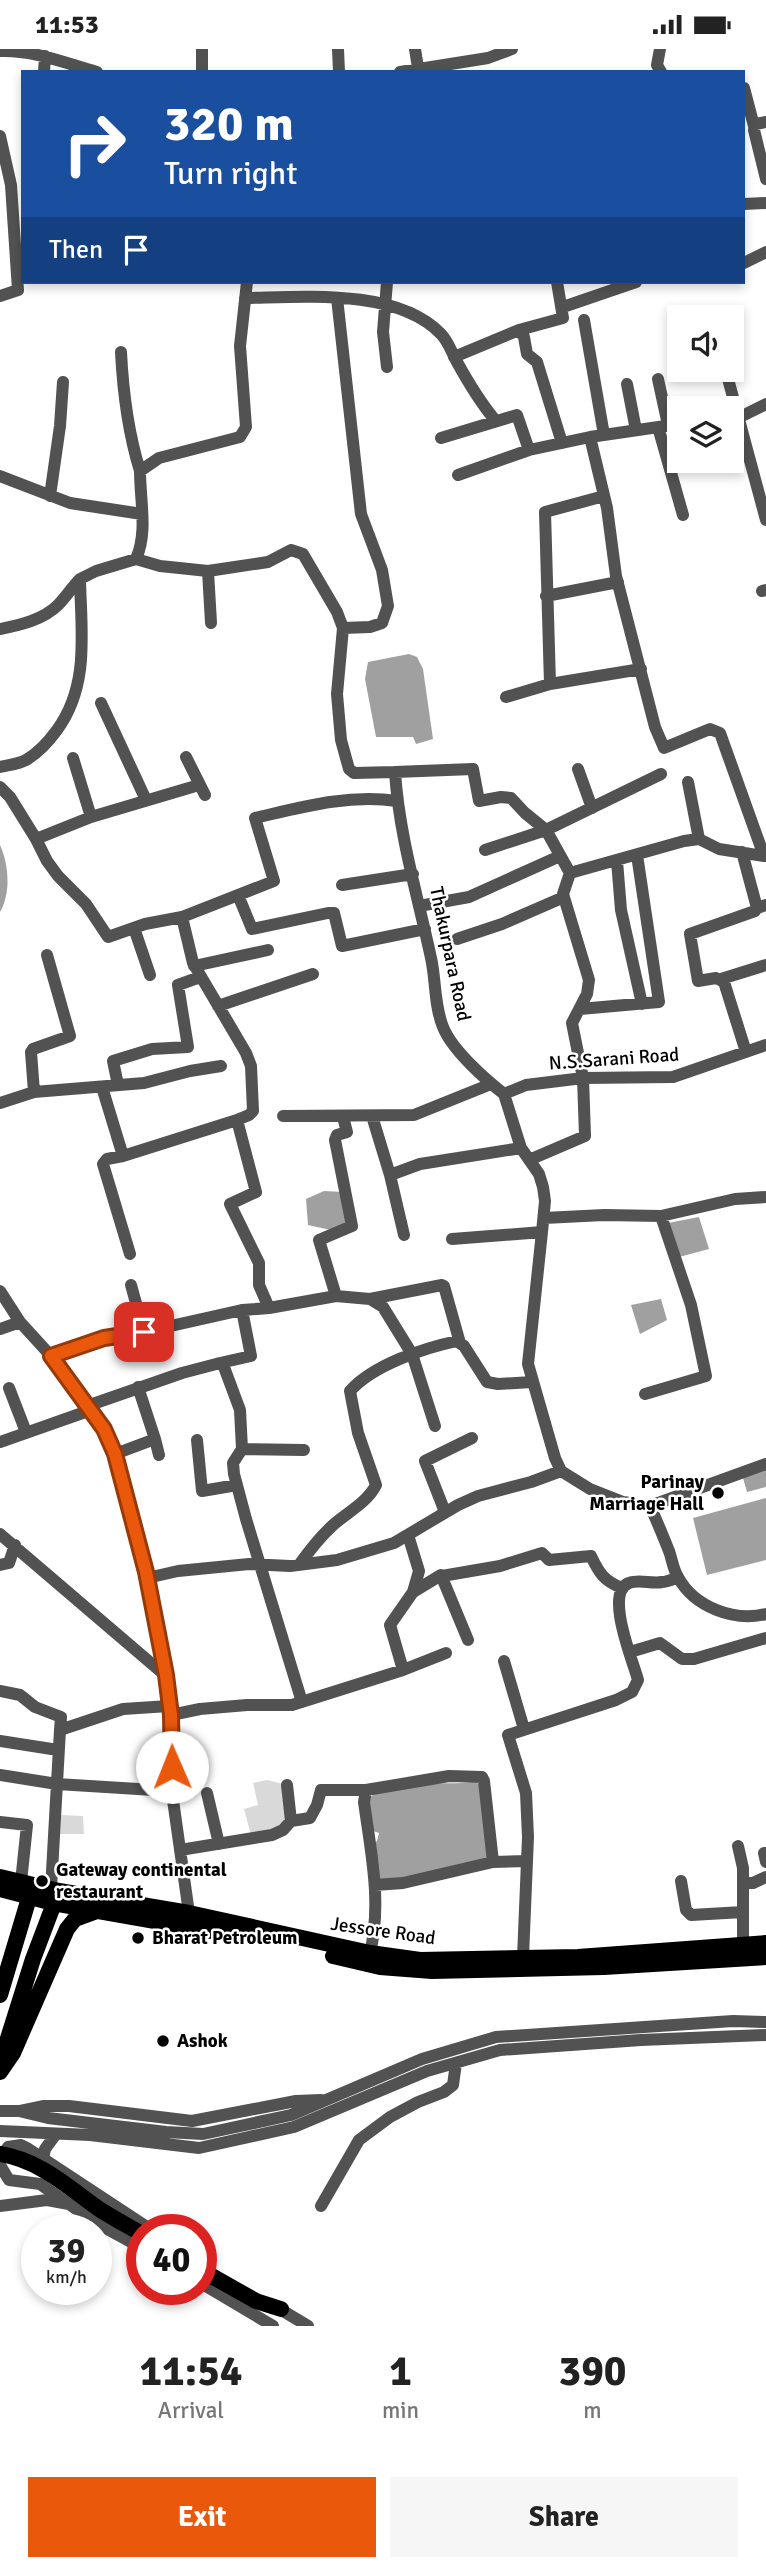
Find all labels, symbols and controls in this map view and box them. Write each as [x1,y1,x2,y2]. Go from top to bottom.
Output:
text: 11:53 [35,9,99,41]
text: 320 m [164,94,294,154]
icon: right [49,98,140,189]
text: Turn right [164,154,297,193]
icon: arrive [117,231,155,269]
text: Then [49,234,103,266]
map controls [667,305,744,473]
button: sound [667,305,744,382]
button: layers [667,396,744,473]
street label: Thakurpara Road [424,885,476,1023]
street label: N.S.Sarani Road [548,1042,680,1076]
pin [114,1302,174,1362]
icon: arrive [125,1313,163,1351]
place label: Parinay Marriage Hall [589,1470,705,1516]
marker: Parinay Marriage Hall [710,1485,726,1501]
position arrow [135,1730,209,1804]
place label: Gateway continental restaurant [56,1858,227,1904]
marker: Gateway continental restaurant [34,1873,50,1889]
street label: Jessore Road [329,1912,437,1950]
place label: Bharat Petroleum [152,1926,297,1950]
marker: Bharat Petroleum [130,1930,146,1946]
place label: Ashok [177,2029,228,2053]
marker: Ashok [155,2033,171,2049]
speed limit sign: 40 [126,2214,217,2305]
text: 39 [48,2229,85,2272]
text: km/h [46,2266,87,2288]
text: 11:54 [139,2346,243,2397]
text: 1 [389,2346,412,2397]
text: 390 [558,2346,627,2397]
text: Arrival [158,2396,224,2425]
text: min [382,2396,419,2425]
text: m [583,2396,602,2425]
button: Exit [28,2477,376,2557]
button: Share [390,2477,738,2557]

